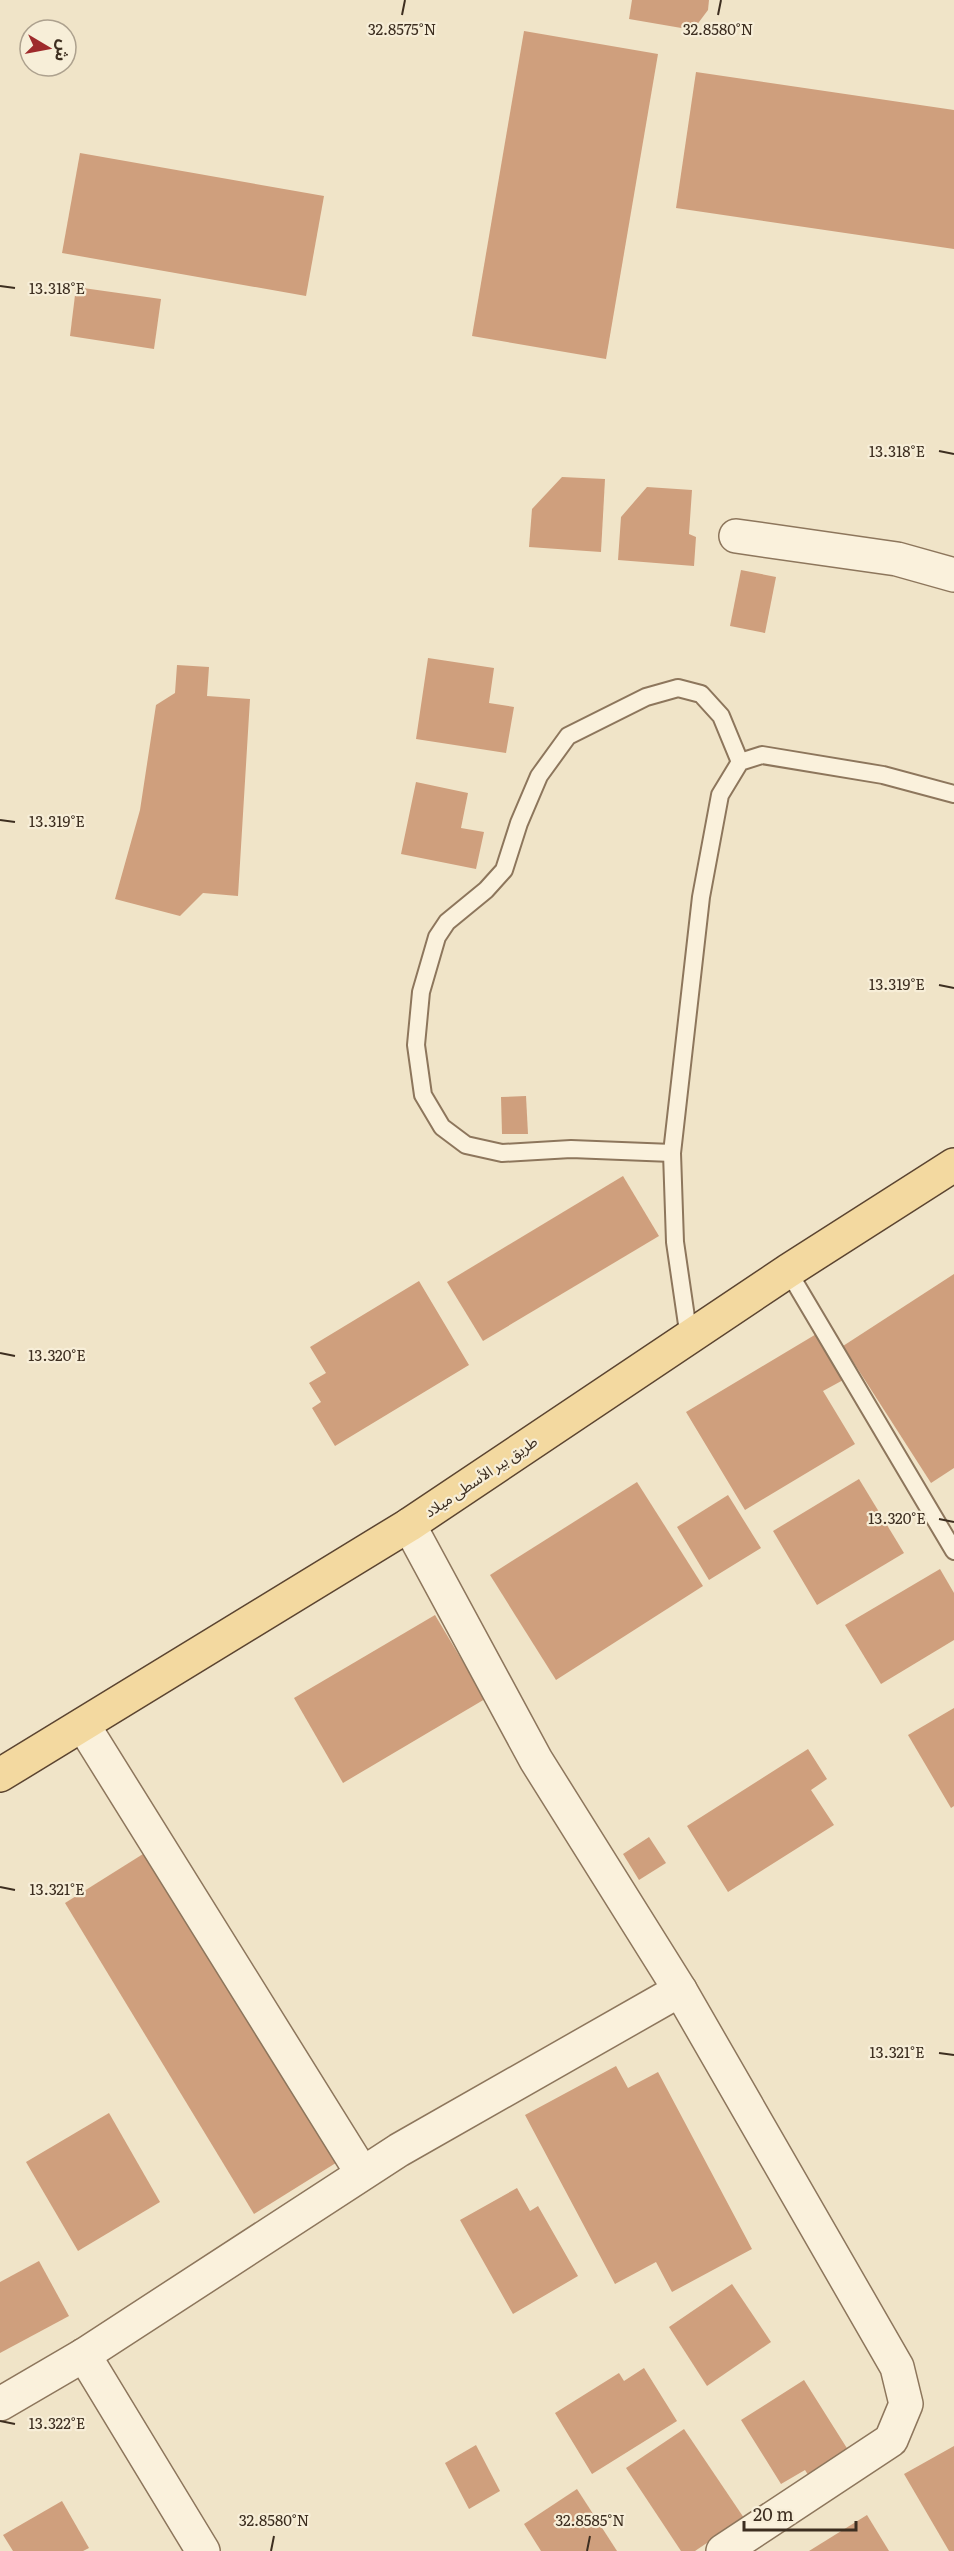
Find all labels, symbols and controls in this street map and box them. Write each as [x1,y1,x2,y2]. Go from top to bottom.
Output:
text: 32.8575°N [368,17,436,40]
text: 32.8580°N [683,17,753,40]
north arrow [18,18,78,78]
text: ش [50,38,77,64]
text: 13.318°E [29,276,85,299]
text: 13.318°E [869,439,925,462]
text: 13.319°E [29,809,85,832]
text: 13.319°E [869,972,925,995]
text: 13.320°E [28,1343,86,1366]
street label: طريق بير الأسطى ميلاد [419,1429,541,1522]
text: 13.320°E [868,1506,926,1529]
text: 13.321°E [29,1877,85,1900]
text: 13.321°E [869,2040,925,2063]
text: 13.322°E [29,2411,85,2434]
scale bar [744,2494,856,2532]
text: 20 m [753,2500,794,2527]
text: 32.8580°N [239,2508,309,2531]
text: 32.8585°N [555,2508,625,2531]

